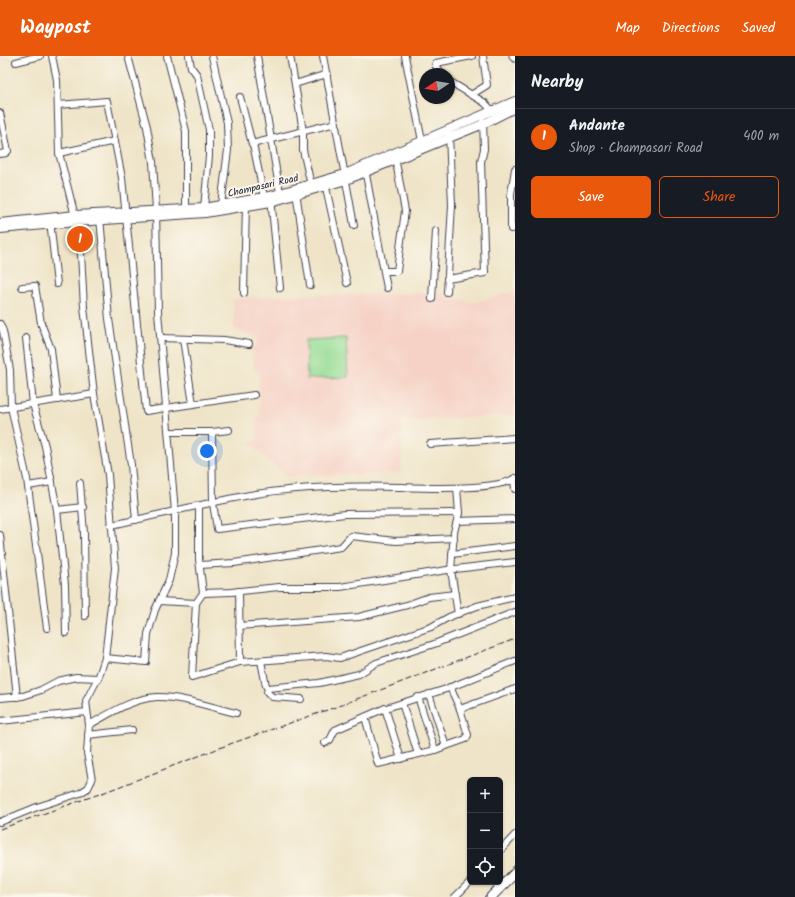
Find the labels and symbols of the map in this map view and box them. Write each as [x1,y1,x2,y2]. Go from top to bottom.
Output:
north arrow [419,68,455,104]
street label: Champasari Road [226,170,301,202]
pin: 1 [67,224,93,254]
your location [197,441,217,461]

